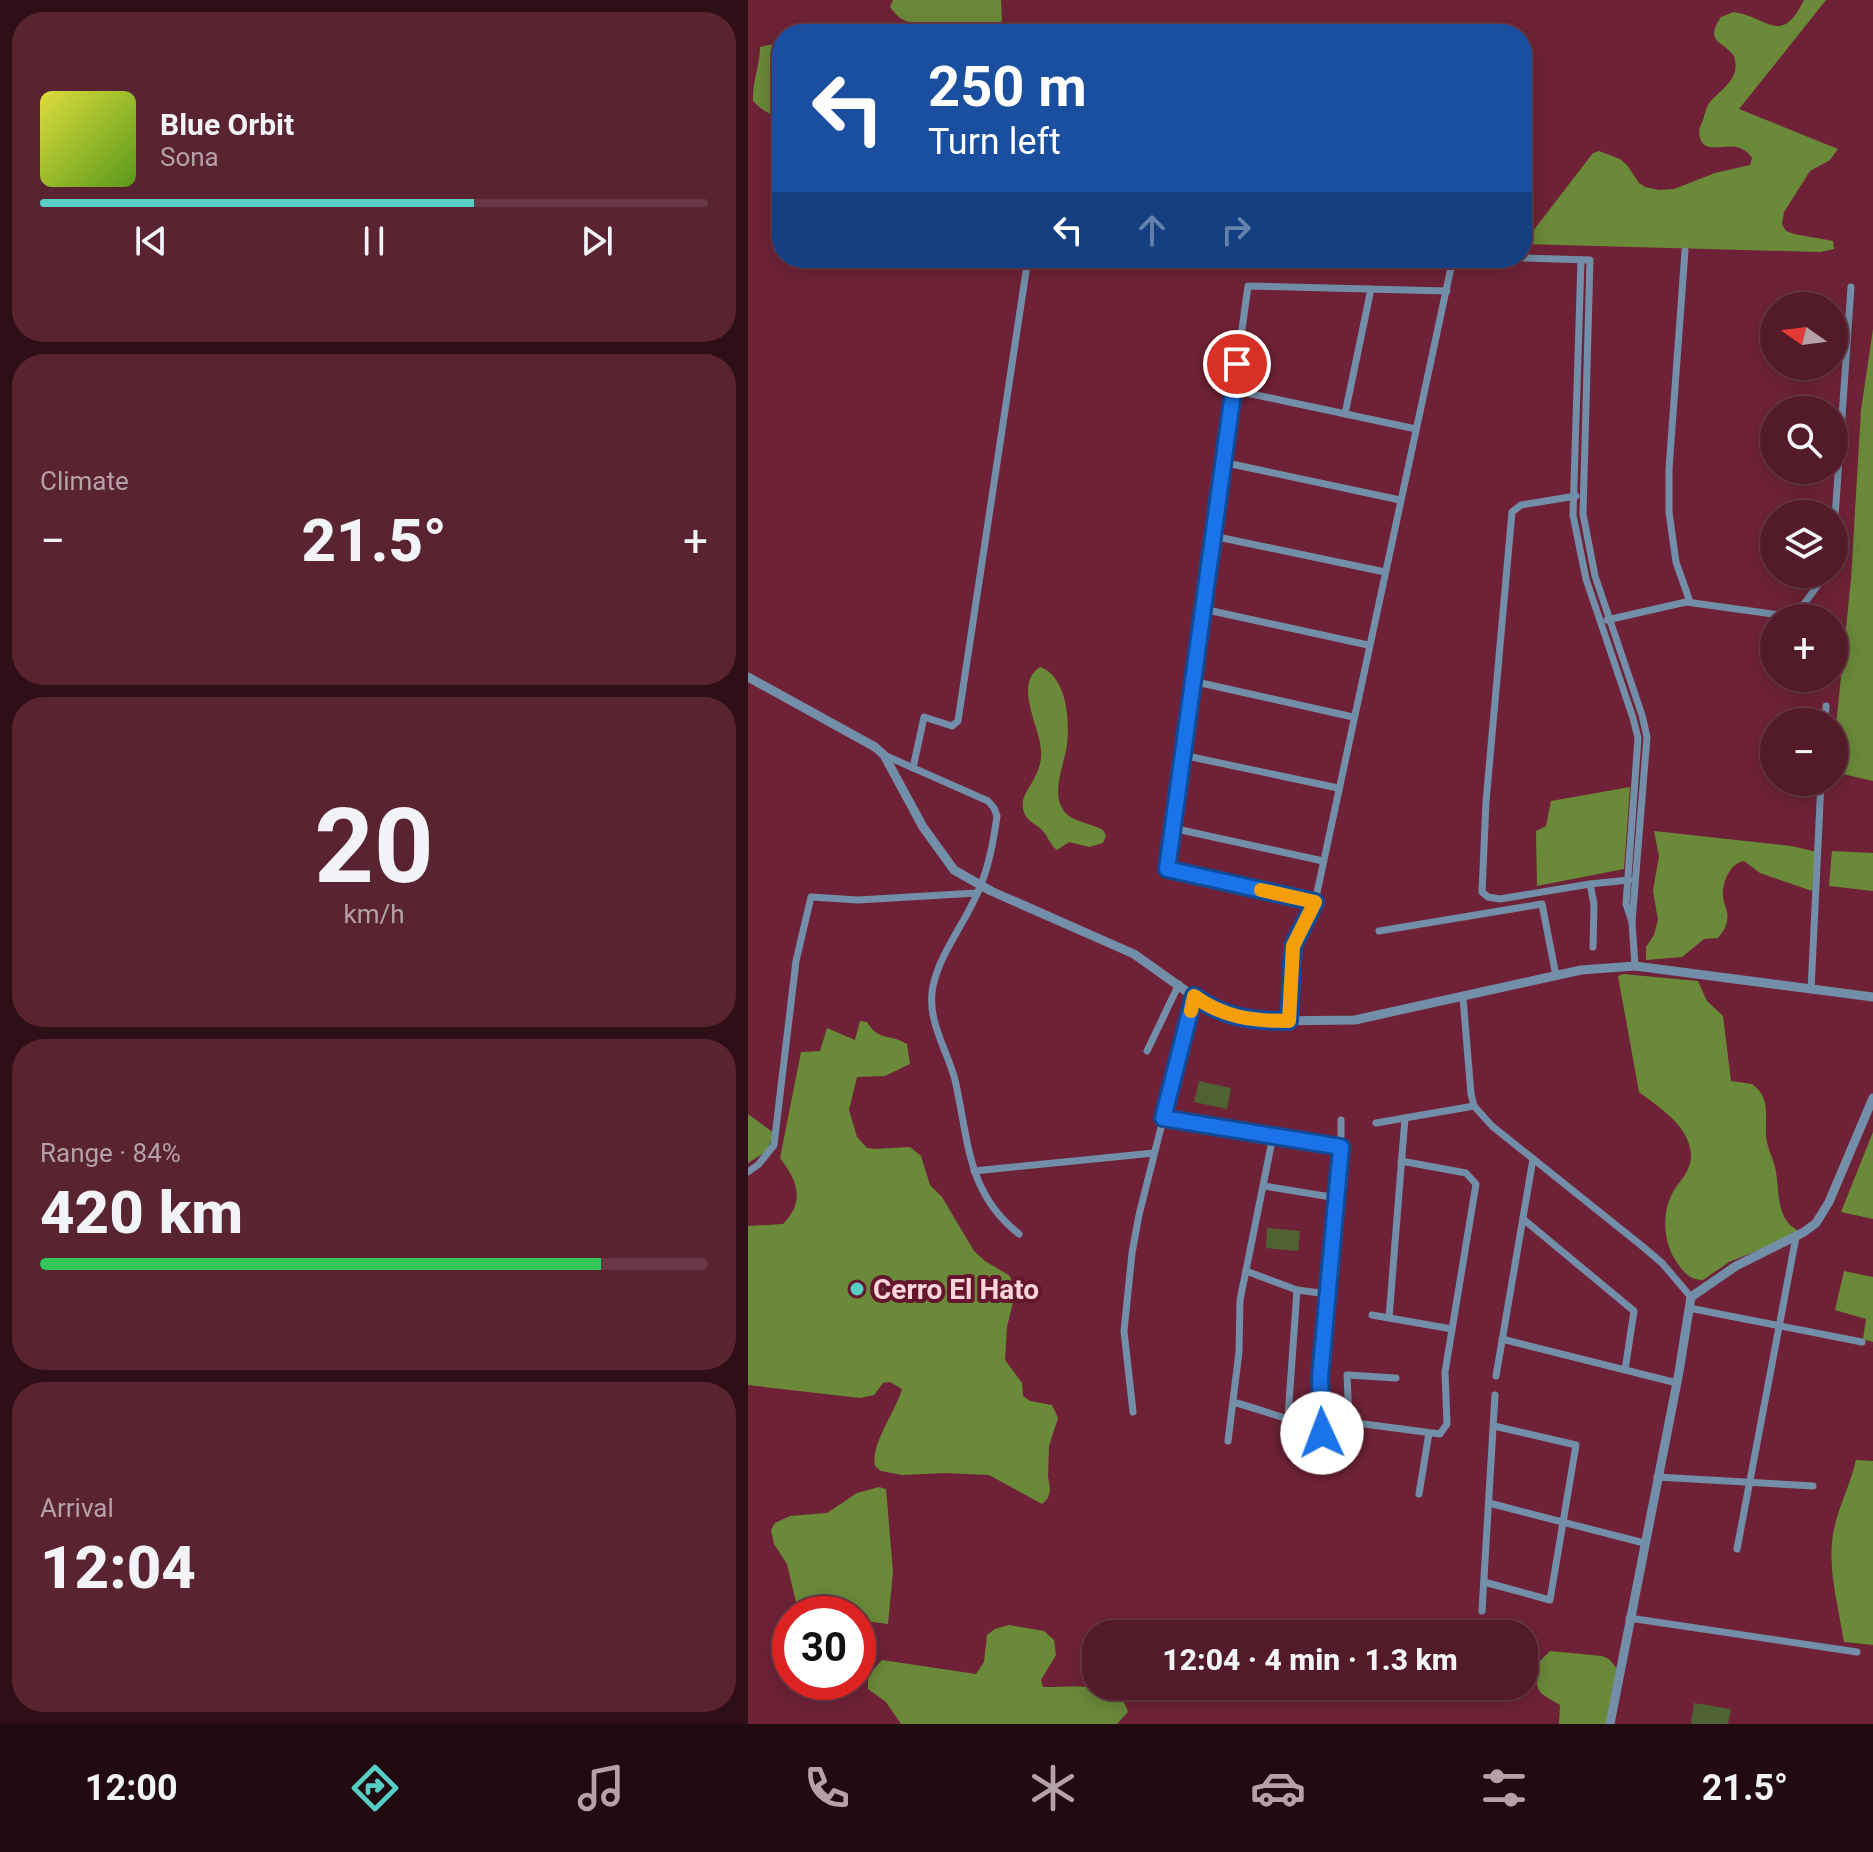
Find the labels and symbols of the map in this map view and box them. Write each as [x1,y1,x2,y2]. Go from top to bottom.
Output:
north arrow [1760,292,1848,380]
pin [1203,330,1271,398]
place label: Cerro El Hato [873,1273,1039,1306]
marker: Cerro El Hato [848,1280,866,1298]
position arrow [1280,1391,1364,1475]
speed limit sign: 30 [772,1596,876,1700]

